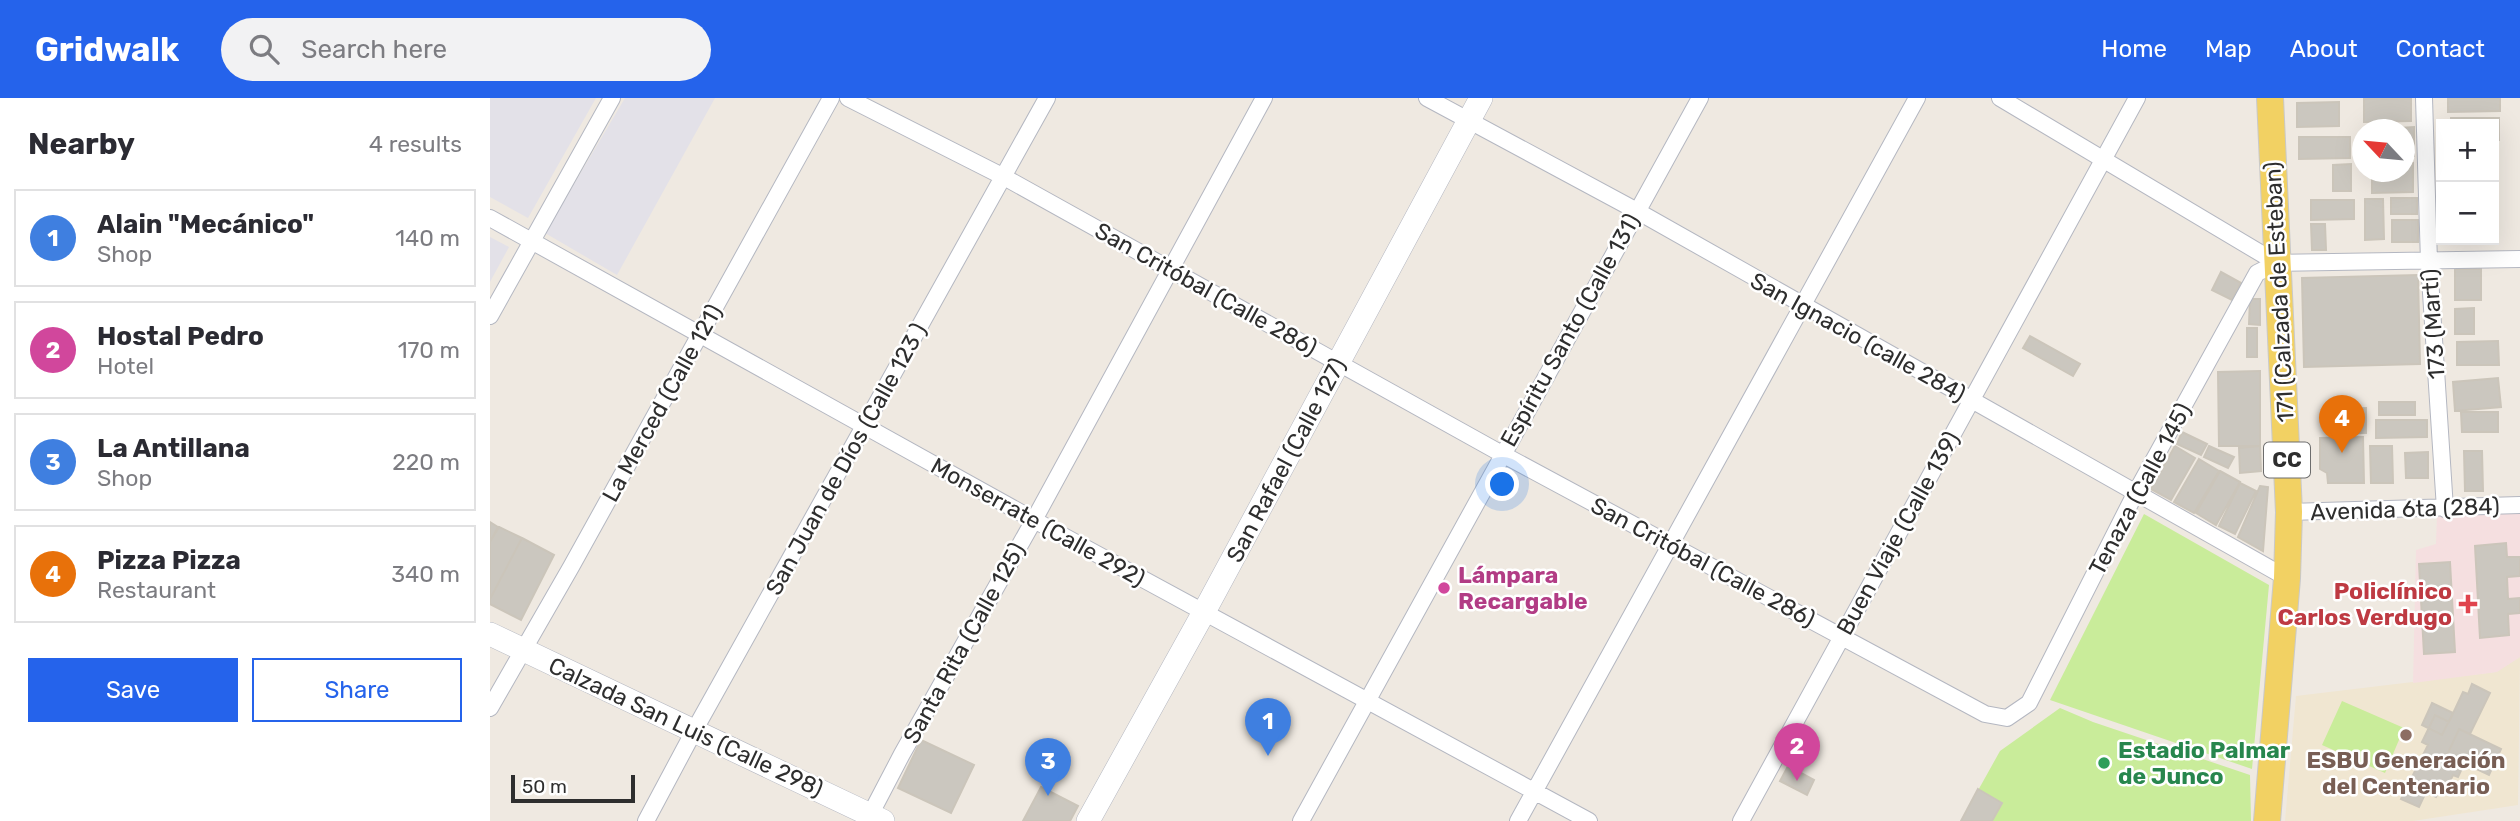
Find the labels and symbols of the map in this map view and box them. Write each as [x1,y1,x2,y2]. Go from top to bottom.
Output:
north arrow [2352,119,2415,182]
street label: 171 (Calzada de Esteban) [2258,161,2300,423]
street label: Espíritu Santo (Calle 131) [1494,209,1646,451]
street label: San Critóbal (Calle 286) [1090,216,1322,362]
street label: San Ignacio (calle 284) [1745,266,1971,408]
street label: 173 (Martí) [2415,268,2451,380]
street label: La Merced (Calle 121) [596,299,728,507]
street label: San Juan de Díos (Calle 123 ) [759,318,933,600]
street label: San Rafael (Calle 127) [1220,353,1352,567]
pin: 4 [2319,395,2365,453]
street label: Tenaza (Calle 145) [2083,398,2197,580]
street label: Buen Viaje (Calle 139) [1830,426,1966,640]
road number: CC [2264,442,2310,478]
street label: Monserrate (Calle 292) [926,452,1150,592]
your location [1485,467,1519,501]
street label: San Critóbal (Calle 286) [1586,491,1820,633]
street label: Avenida 6ta (284) [2310,492,2500,526]
street label: Santa Rita (Calle 125) [897,538,1031,748]
place label: Lámpara Recargable [1458,561,1588,615]
place label: Policlínico Carlos Verdugo [2278,577,2452,631]
marker: Lámpara Recargable [1436,580,1452,596]
marker: Policlínico Carlos Verdugo [2458,594,2478,614]
street label: Calzada San Luis (Calle 298) [544,651,828,803]
pin: 1 [1245,698,1291,756]
pin: 2 [1774,723,1820,781]
marker: ESBU Generación del Centenario [2398,727,2414,743]
place label: Estadio Palmar de Junco [2118,736,2291,790]
pin: 3 [1025,738,1071,796]
place label: ESBU Generación del Centenario [2306,746,2506,800]
marker: Estadio Palmar de Junco [2096,755,2112,771]
scale bar [511,772,635,804]

